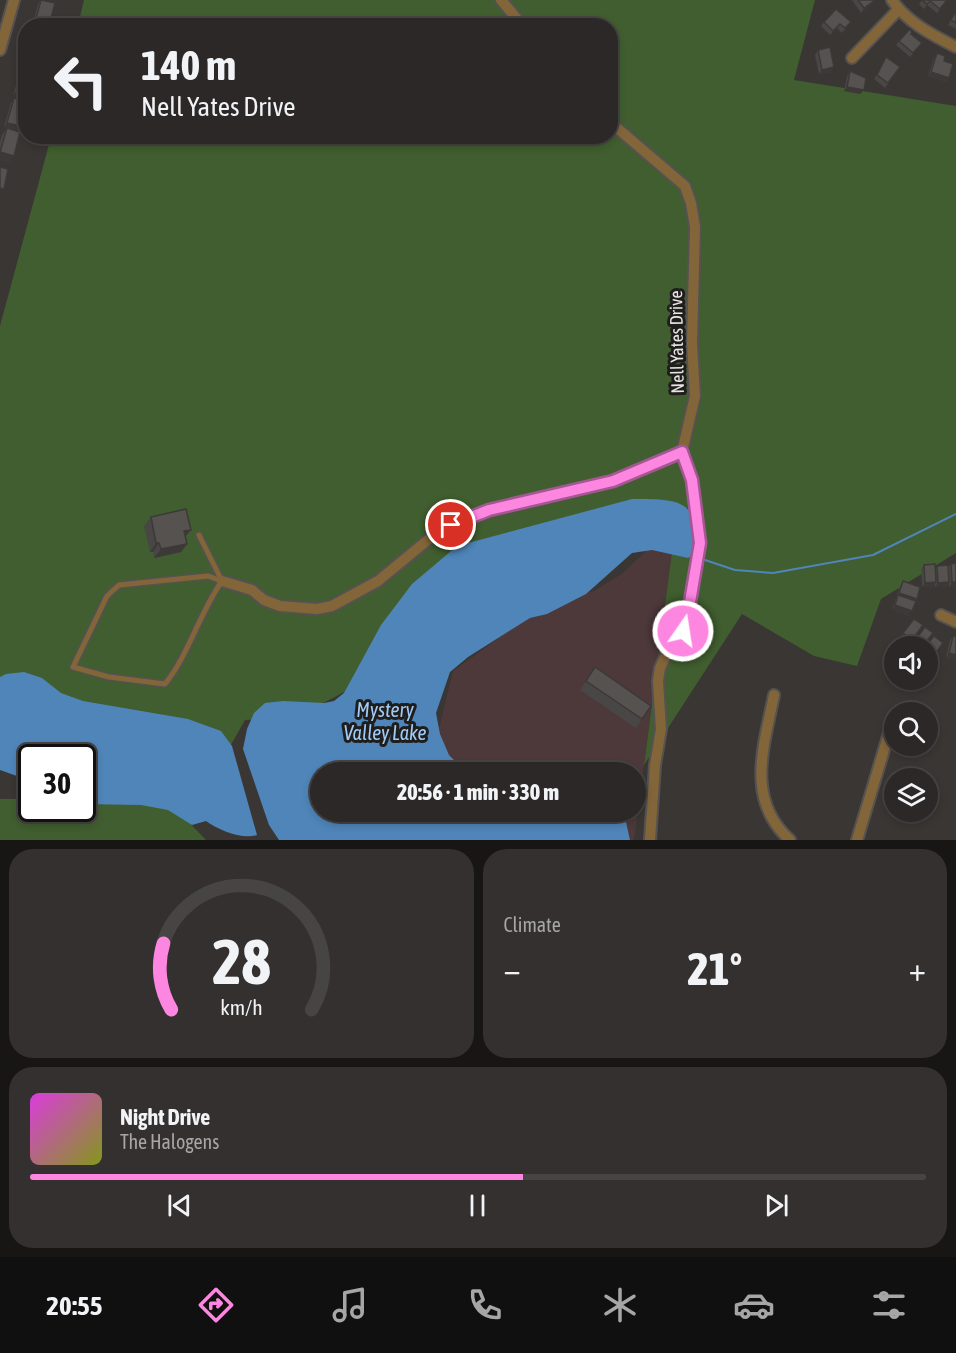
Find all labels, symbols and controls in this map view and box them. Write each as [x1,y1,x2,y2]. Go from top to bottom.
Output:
text: 140 m [141,41,236,89]
icon: left [42,42,120,120]
text: Nell Yates Drive [141,91,296,122]
street label: Nell Yates Drive [665,290,688,394]
pin [425,499,476,550]
icon: arrive [434,508,467,541]
position arrow [651,599,715,663]
map controls [884,636,938,822]
button: sound [884,636,938,690]
water label: Mystery Valley Lake [343,698,427,744]
button: search [884,702,938,756]
speed limit sign: 30 [18,744,96,822]
button: layers [884,768,938,822]
text: 20:56 · 1 min · 330 m [397,779,559,805]
text: Climate [504,913,561,936]
text: 28 [212,926,271,997]
text: 21° [687,943,742,995]
text: − [504,950,521,988]
text: + [909,950,926,988]
text: km/h [220,996,263,1021]
text: Night Drive [120,1104,210,1130]
text: The Halogens [120,1130,219,1153]
icon: previous [163,1189,196,1222]
icon: pause [461,1189,494,1222]
icon: next [760,1189,793,1222]
icon: directions [195,1284,237,1326]
icon: music [329,1284,371,1326]
icon: phone [464,1284,506,1326]
icon: climate [599,1284,641,1326]
icon: car [733,1284,775,1326]
icon: filters [868,1284,910,1326]
text: 20:55 [46,1290,102,1321]

